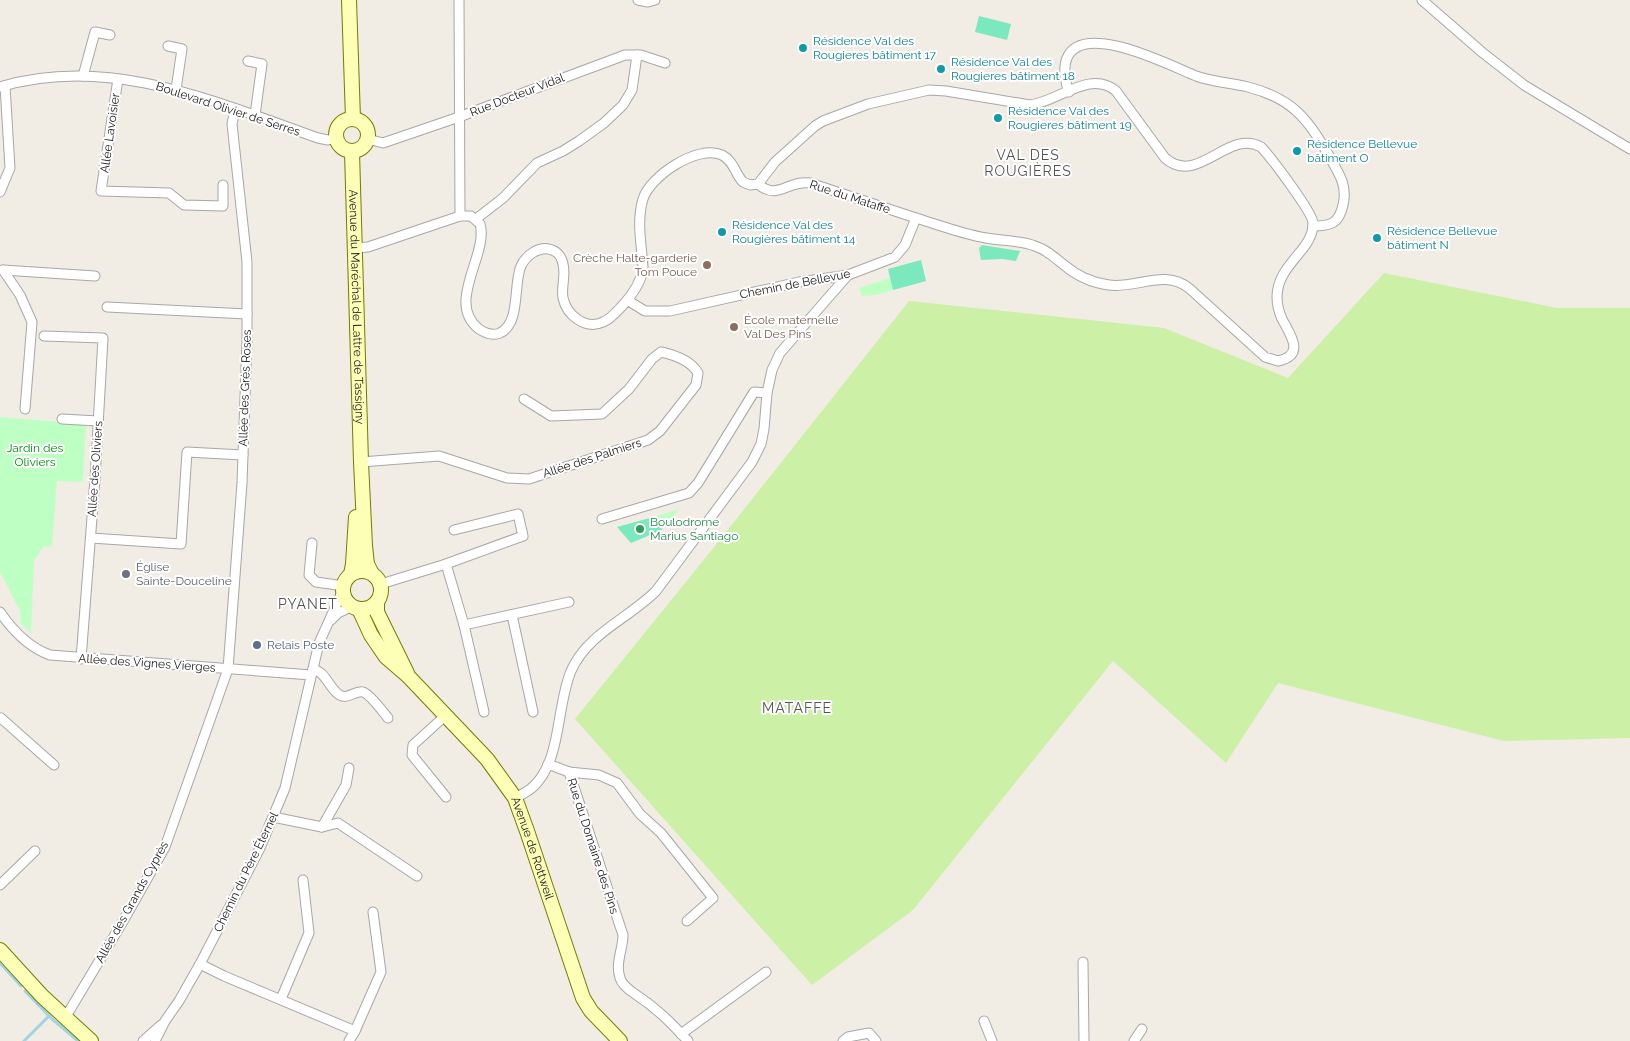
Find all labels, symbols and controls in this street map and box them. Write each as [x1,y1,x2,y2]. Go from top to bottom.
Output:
place label: Résidence Val des Rougieres bâtiment 17 [813,34,937,62]
marker: Résidence Val des Rougieres bâtiment 17 [797,42,809,54]
place label: Résidence Val des Rougieres bâtiment 18 [951,55,1075,83]
marker: Résidence Val des Rougieres bâtiment 18 [935,63,947,75]
street label: Rue Docteur Vidal [468,70,567,119]
street label: Boulevard Olivier de Serres [154,79,302,139]
street label: Allée Lavoisier [97,91,123,174]
place label: Résidence Val des Rougieres bâtiment 19 [1008,104,1132,132]
marker: Résidence Val des Rougieres bâtiment 19 [992,112,1004,124]
place label: Résidence Bellevue bâtiment O [1307,137,1417,165]
marker: Résidence Bellevue bâtiment O [1291,145,1303,157]
district label: VAL DES ROUGIÈRES [984,147,1072,179]
street label: Rue du Mataffe [808,177,892,217]
street label: Avenue du Maréchal de Lattre de Tassigny [346,189,367,425]
place label: Résidence Val des Rougières bâtiment 14 [732,218,856,246]
place label: Résidence Bellevue bâtiment N [1387,224,1497,252]
marker: Résidence Val des Rougières bâtiment 14 [716,226,728,238]
marker: Résidence Bellevue bâtiment N [1371,232,1383,244]
place label: Crèche Halte-garderie Tom Pouce [573,251,697,279]
marker: Crèche Halte-garderie Tom Pouce [701,259,713,271]
street label: Chemin de Bellevue [738,266,852,302]
place label: École maternelle Val Des Pins [744,313,838,341]
marker: École maternelle Val Des Pins [728,321,740,333]
street label: Allée des Grès Roses [236,329,254,447]
street label: Allée des Oliviers [85,420,105,517]
street label: Allée des Palmiers [541,435,643,481]
park label: Jardin des Oliviers [7,441,64,469]
place label: Boulodrome Marius Santiago [650,515,738,543]
marker: Boulodrome Marius Santiago [634,523,646,535]
place label: Église Sainte-Douceline [136,560,232,588]
marker: Église Sainte-Douceline [120,568,132,580]
district label: PYANET [278,596,338,612]
place label: Relais Poste [267,638,334,652]
marker: Relais Poste [251,639,263,651]
street label: Allée des Vignes Vierges [78,651,216,675]
district label: MATAFFE [762,700,832,716]
street label: Rue du Domaine des Pins [564,776,622,916]
street label: Avenue de Rottweil [508,795,557,902]
street label: Chemin du Père Éternel [211,809,282,934]
street label: Allée des Grands Cyprès [93,839,171,965]

